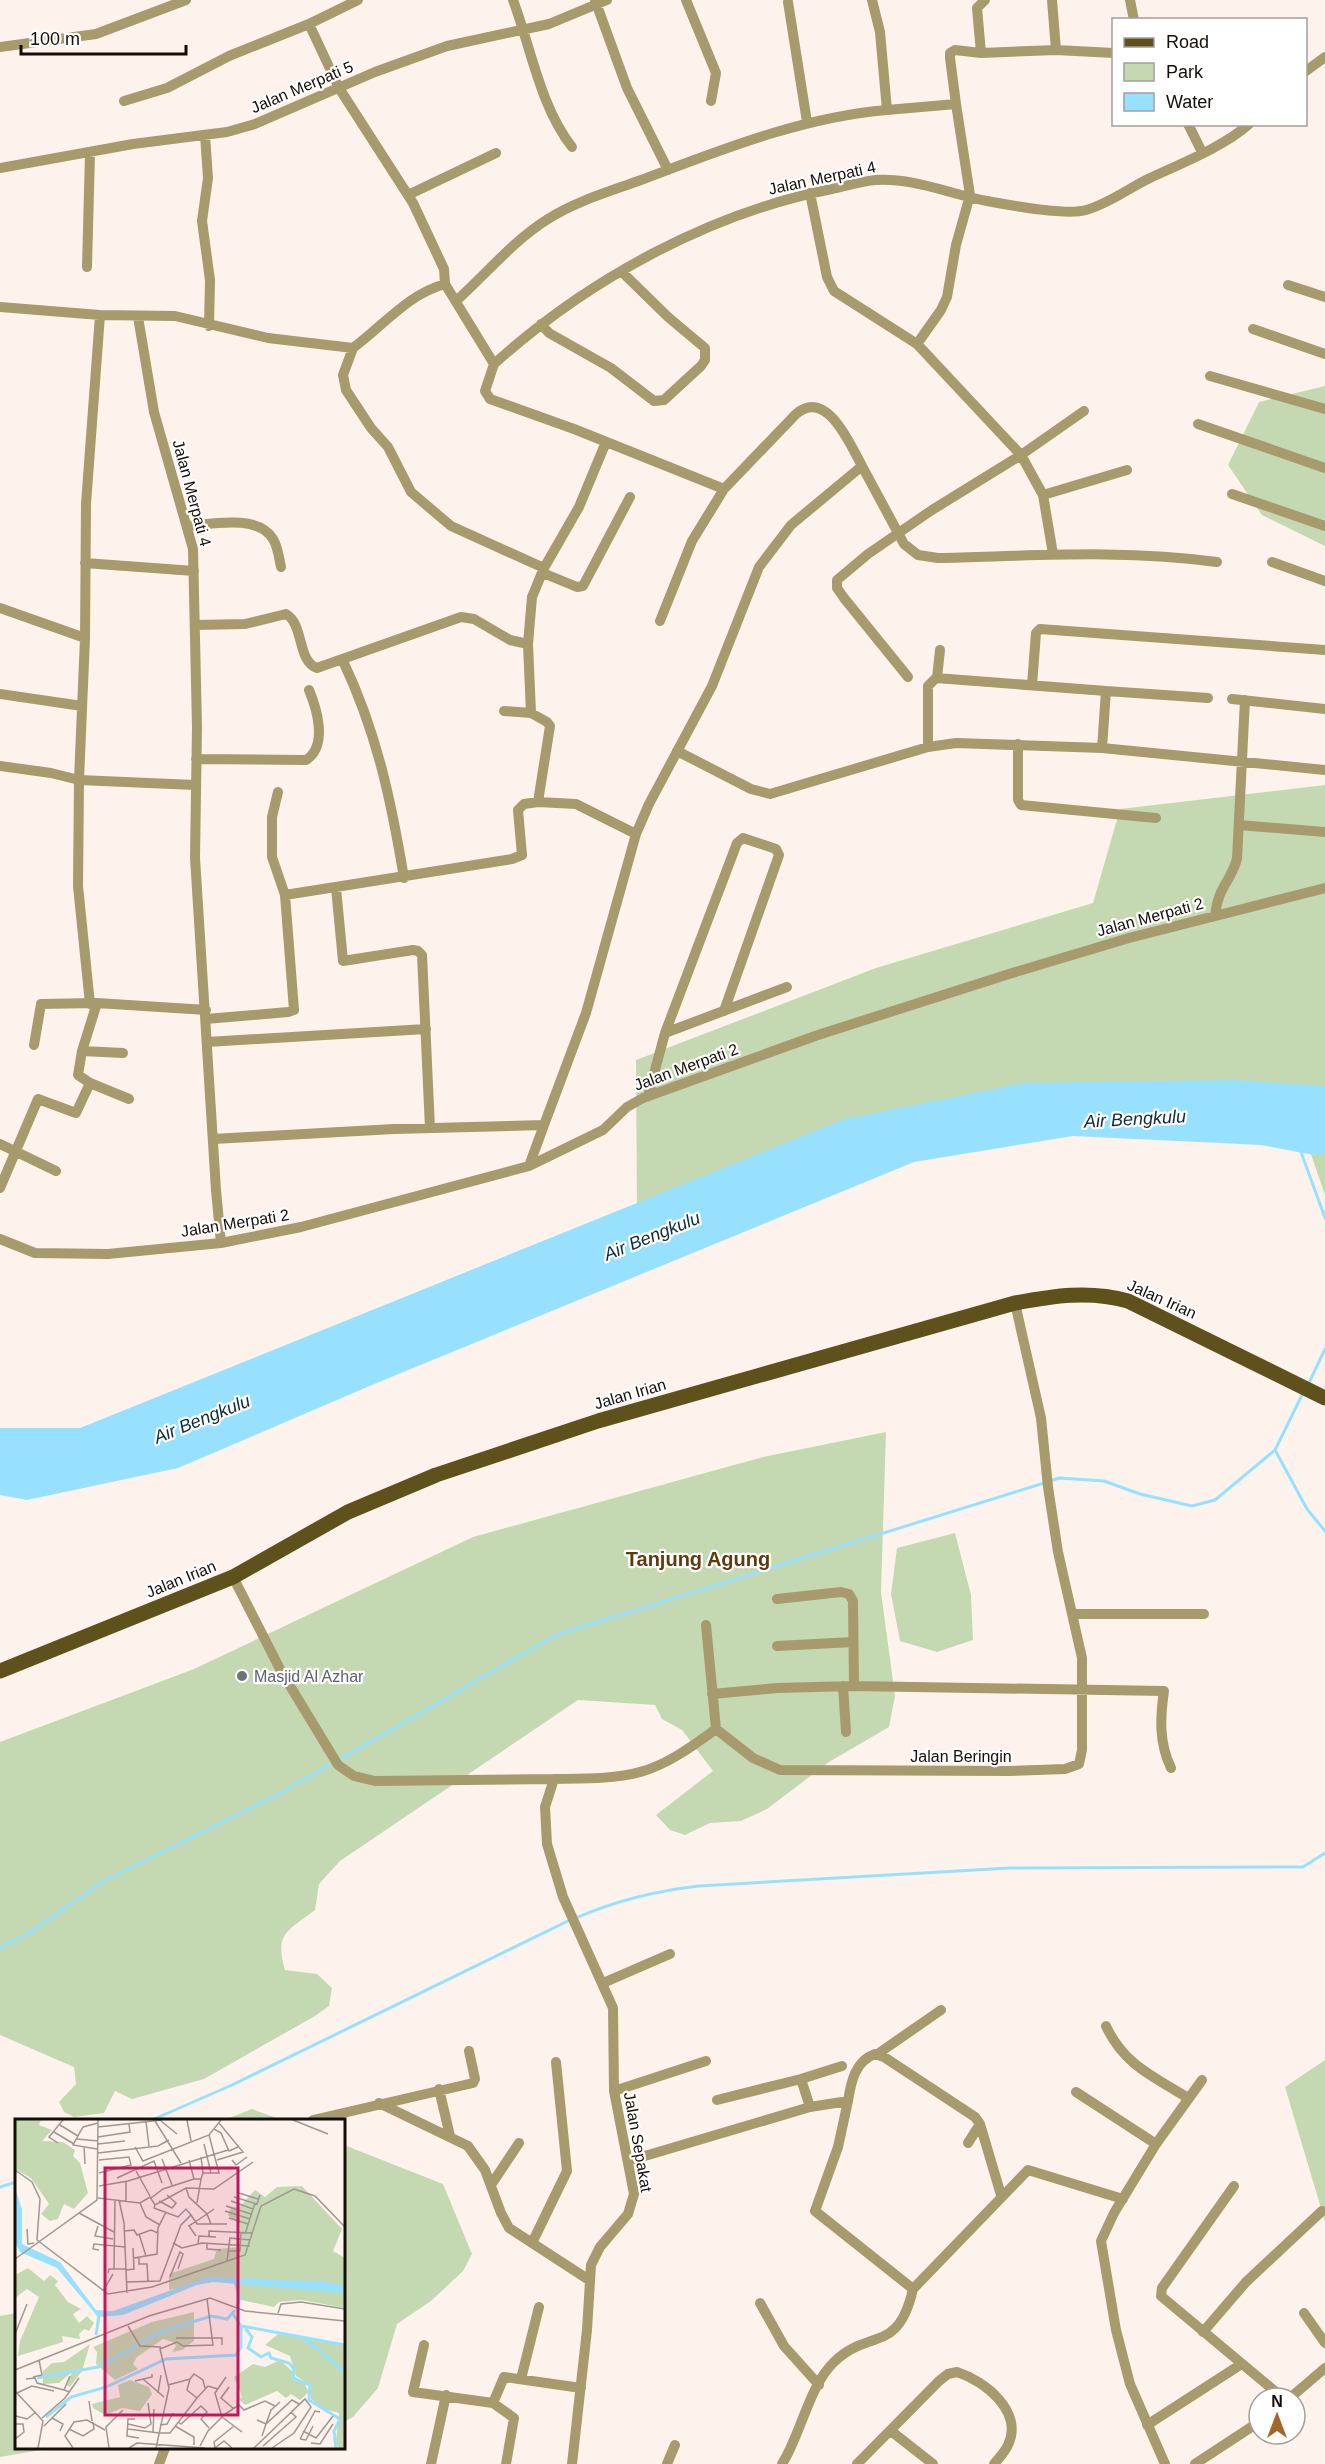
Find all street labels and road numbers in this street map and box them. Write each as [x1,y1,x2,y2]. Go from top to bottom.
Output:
street label: Jalan Merpati 5 [248,58,356,116]
street label: Jalan Merpati 4 [767,158,877,198]
street label: Jalan Merpati 4 [170,438,214,548]
street label: Jalan Merpati 2 [1095,895,1205,939]
street label: Jalan Merpati 2 [632,1040,740,1094]
street label: Jalan Merpati 2 [180,1206,290,1240]
street label: Jalan Irian [1125,1276,1199,1322]
street label: Jalan Irian [592,1376,668,1412]
street label: Jalan Irian [144,1557,218,1601]
street label: Jalan Beringin [910,1748,1012,1765]
street label: Jalan Sepakat [621,2091,655,2194]

